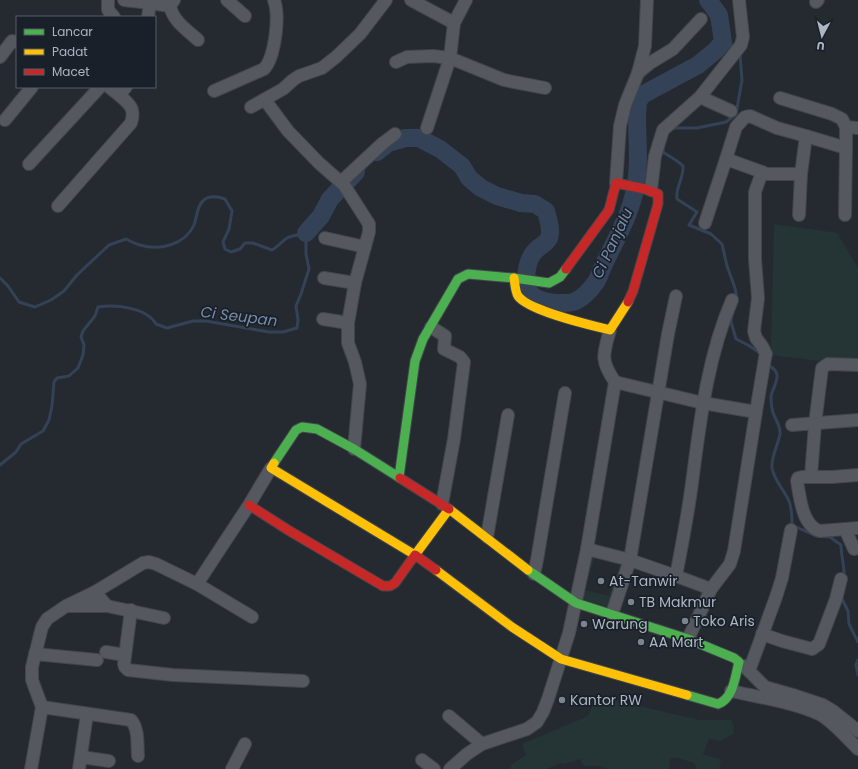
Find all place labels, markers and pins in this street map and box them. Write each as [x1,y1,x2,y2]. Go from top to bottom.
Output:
place label: At-Tanwir [609,571,677,591]
marker: At-Tanwir [596,576,606,586]
place label: TB Makmur [639,592,716,612]
marker: TB Makmur [626,597,636,607]
place label: Toko Aris [693,611,755,631]
place label: Warung [592,614,648,634]
marker: Toko Aris [680,616,690,626]
marker: Warung [579,619,589,629]
place label: AA Mart [649,632,703,652]
marker: AA Mart [636,637,646,647]
place label: Kantor RW [570,690,642,710]
marker: Kantor RW [557,695,567,705]

